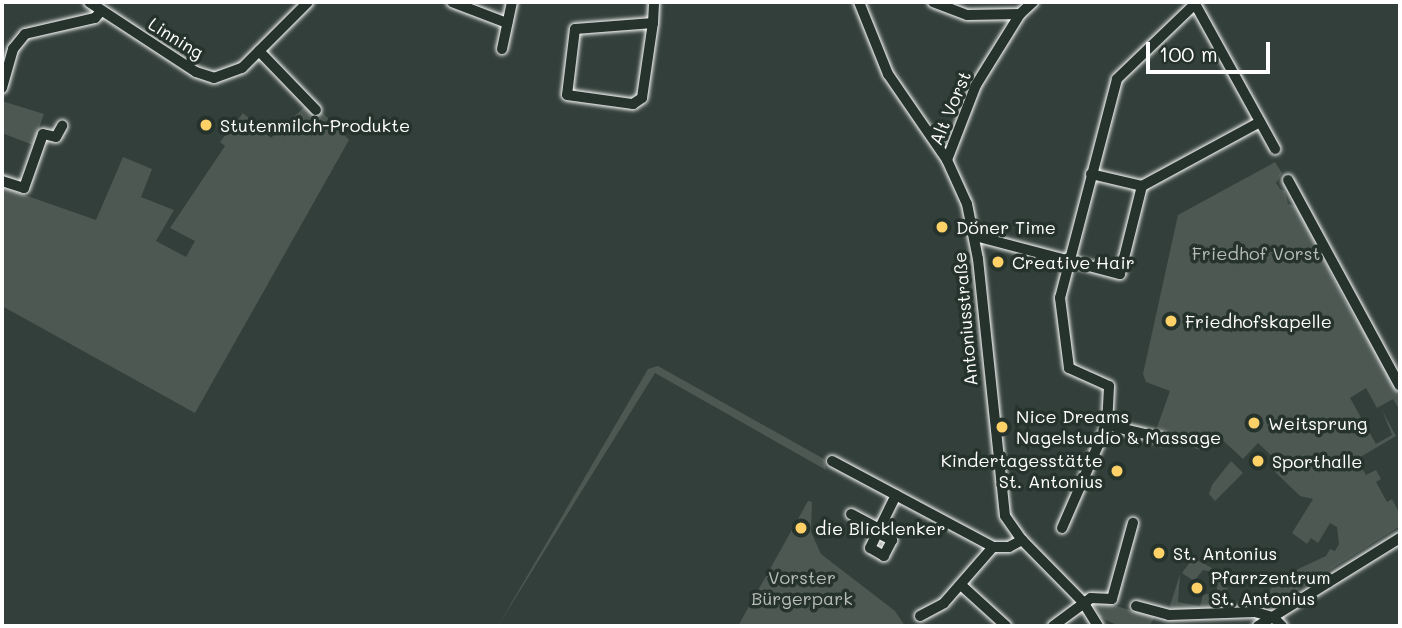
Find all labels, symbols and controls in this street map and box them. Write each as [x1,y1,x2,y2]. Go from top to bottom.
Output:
street label: Linning [144,13,208,63]
scale bar [1150,28,1274,72]
text: 100 m [1159,40,1218,67]
street label: Alt Vorst [925,68,975,148]
place label: Stutenmilch-Produkte [220,114,410,136]
marker: Stutenmilch-Produkte [198,117,214,133]
place label: Döner Time [956,216,1056,238]
marker: Döner Time [934,219,950,235]
park label: Friedhof Vorst [1192,242,1320,264]
street label: Antoniusstraße [948,251,982,387]
place label: Creative Hair [1012,251,1135,273]
marker: Creative Hair [990,254,1006,270]
place label: Friedhofskapelle [1185,310,1332,332]
marker: Friedhofskapelle [1163,313,1179,329]
place label: Nice Dreams Nagelstudio & Massage [1016,406,1221,448]
place label: Weitsprung [1268,412,1368,434]
marker: Weitsprung [1246,415,1262,431]
marker: Nice Dreams Nagelstudio & Massage [994,419,1010,435]
place label: Kindertagesstätte St. Antonius [941,450,1103,492]
place label: Sporthalle [1272,450,1362,472]
marker: Sporthalle [1250,453,1266,469]
marker: Kindertagesstätte St. Antonius [1109,463,1125,479]
place label: die Blicklenker [815,517,946,539]
marker: die Blicklenker [793,520,809,536]
place label: St. Antonius [1173,542,1277,564]
marker: St. Antonius [1151,545,1167,561]
park label: Vorster Bürgerpark [751,567,853,610]
place label: Pfarrzentrum St. Antonius [1211,567,1331,610]
marker: Pfarrzentrum St. Antonius [1189,580,1205,596]

